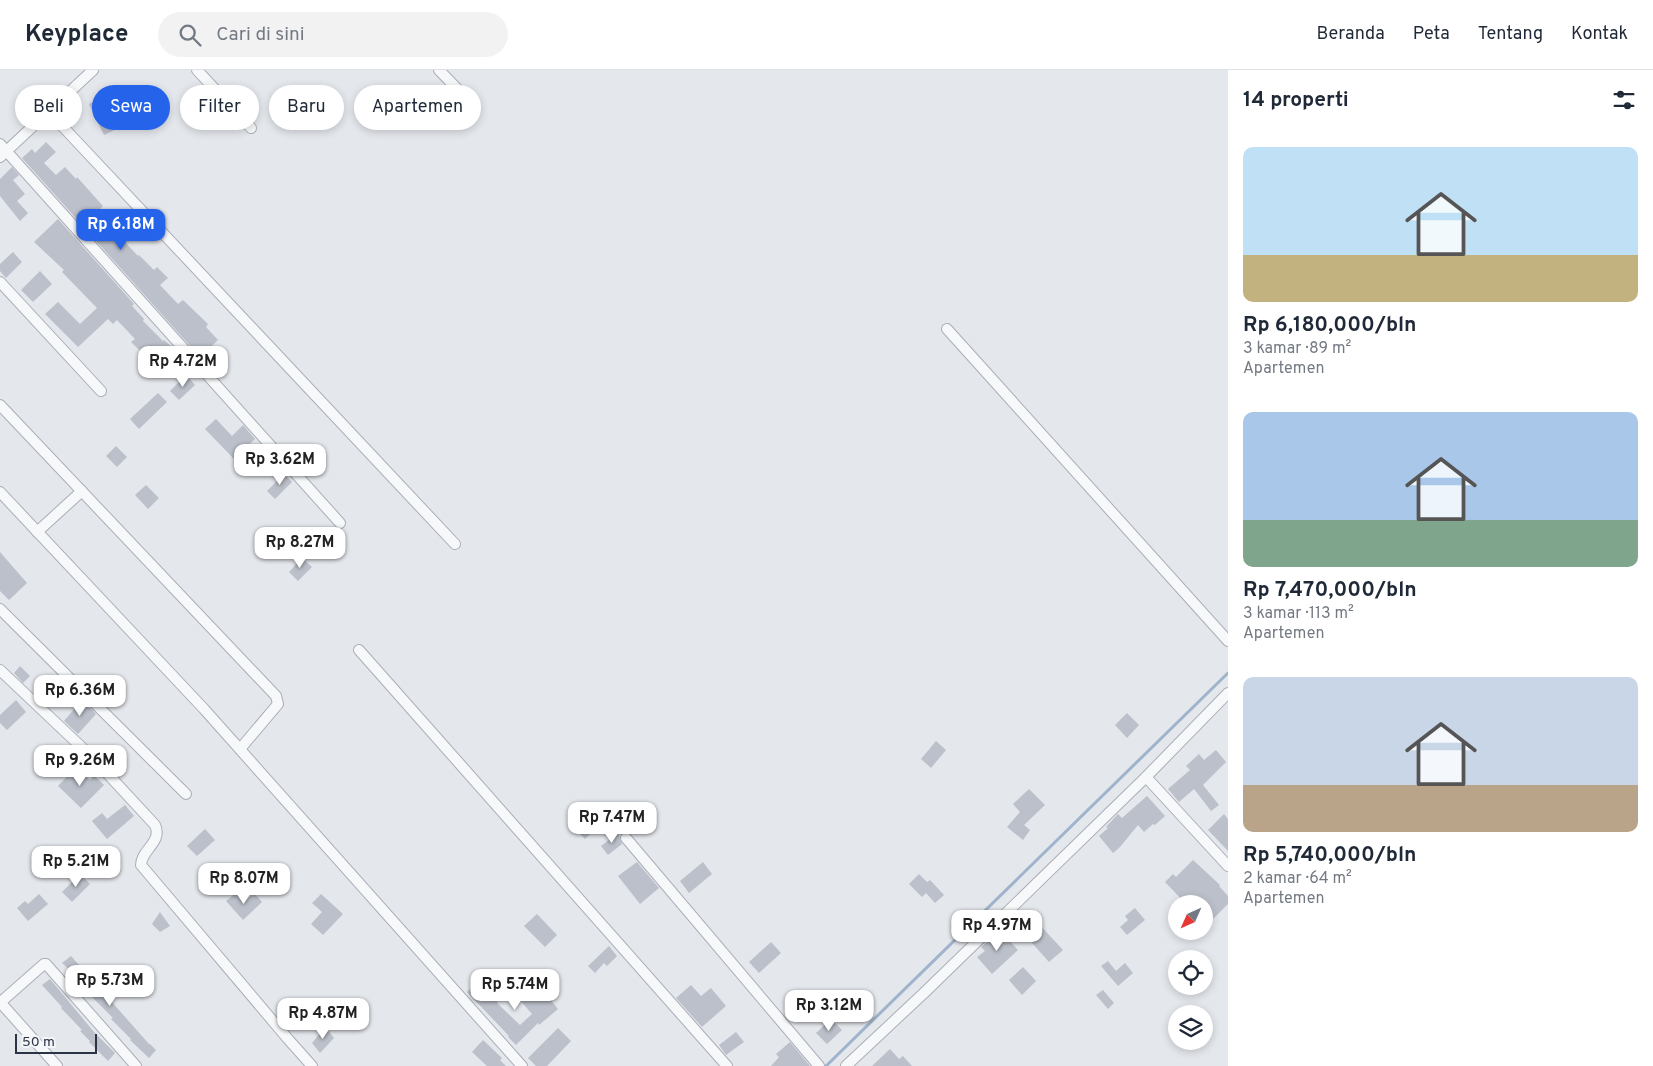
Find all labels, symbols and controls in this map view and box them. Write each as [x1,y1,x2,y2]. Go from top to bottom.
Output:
search box [158,12,508,57]
text: Keyplace [25,20,128,50]
icon: search [176,21,204,49]
text: Cari di sini [216,23,305,47]
text: Beranda [1316,23,1385,46]
text: Peta [1413,23,1450,46]
text: Tentang [1478,23,1543,46]
text: Kontak [1571,23,1628,46]
chip: Beli [15,85,82,130]
chip: Sewa [92,85,170,130]
chip: Filter [180,85,259,130]
chip: Baru [269,85,344,130]
chip: Apartemen [354,85,481,130]
icon: filters [1610,86,1638,114]
text: 14 properti [1243,87,1349,114]
icon: home [1396,179,1486,269]
pin: Rp 6.18M [69,208,173,251]
text: Rp 6.18M [87,215,155,235]
text: Rp 6,180,000/bln [1243,312,1417,339]
text: 3 kamar · 89 m² [1243,339,1351,359]
pin: Rp 4.72M [131,346,235,388]
text: Rp 4.72M [149,352,217,372]
text: Apartemen [1243,359,1324,379]
pin: Rp 3.62M [228,444,332,486]
icon: home [1396,444,1486,534]
text: Rp 3.62M [245,450,315,470]
pin: Rp 8.27M [248,526,352,569]
text: Rp 8.27M [266,533,335,553]
text: Rp 7,470,000/bln [1243,577,1417,604]
text: 3 kamar · 113 m² [1243,604,1354,624]
text: Apartemen [1243,624,1324,644]
pin: Rp 6.36M [28,674,132,717]
text: Rp 6.36M [45,681,115,701]
icon: home [1396,709,1486,799]
pin: Rp 9.26M [28,744,132,787]
text: Rp 9.26M [45,751,115,771]
pin: Rp 7.47M [560,802,664,844]
text: Rp 7.47M [579,808,645,828]
text: Rp 5,740,000/bln [1243,842,1416,869]
pin: Rp 5.21M [24,846,128,888]
text: Rp 5.21M [42,852,110,872]
pin: Rp 8.07M [192,862,296,905]
text: Rp 8.07M [209,869,279,889]
text: 2 kamar · 64 m² [1243,869,1352,889]
text: Apartemen [1243,889,1324,909]
north arrow [1168,895,1212,940]
map controls [1168,895,1213,1050]
pin: Rp 4.97M [945,910,1049,952]
text: Rp 4.97M [962,916,1032,936]
button: locate [1168,950,1213,995]
pin: Rp 5.73M [58,964,162,1007]
pin: Rp 5.74M [463,968,567,1011]
text: Rp 5.73M [76,971,144,991]
text: Rp 5.74M [481,975,549,995]
pin: Rp 3.12M [777,990,881,1032]
text: Rp 3.12M [796,996,862,1016]
pin: Rp 4.87M [271,998,375,1040]
text: Rp 4.87M [288,1004,358,1024]
button: layers [1168,1005,1213,1050]
scale bar [15,1031,98,1054]
text: 50 m [22,1034,55,1051]

